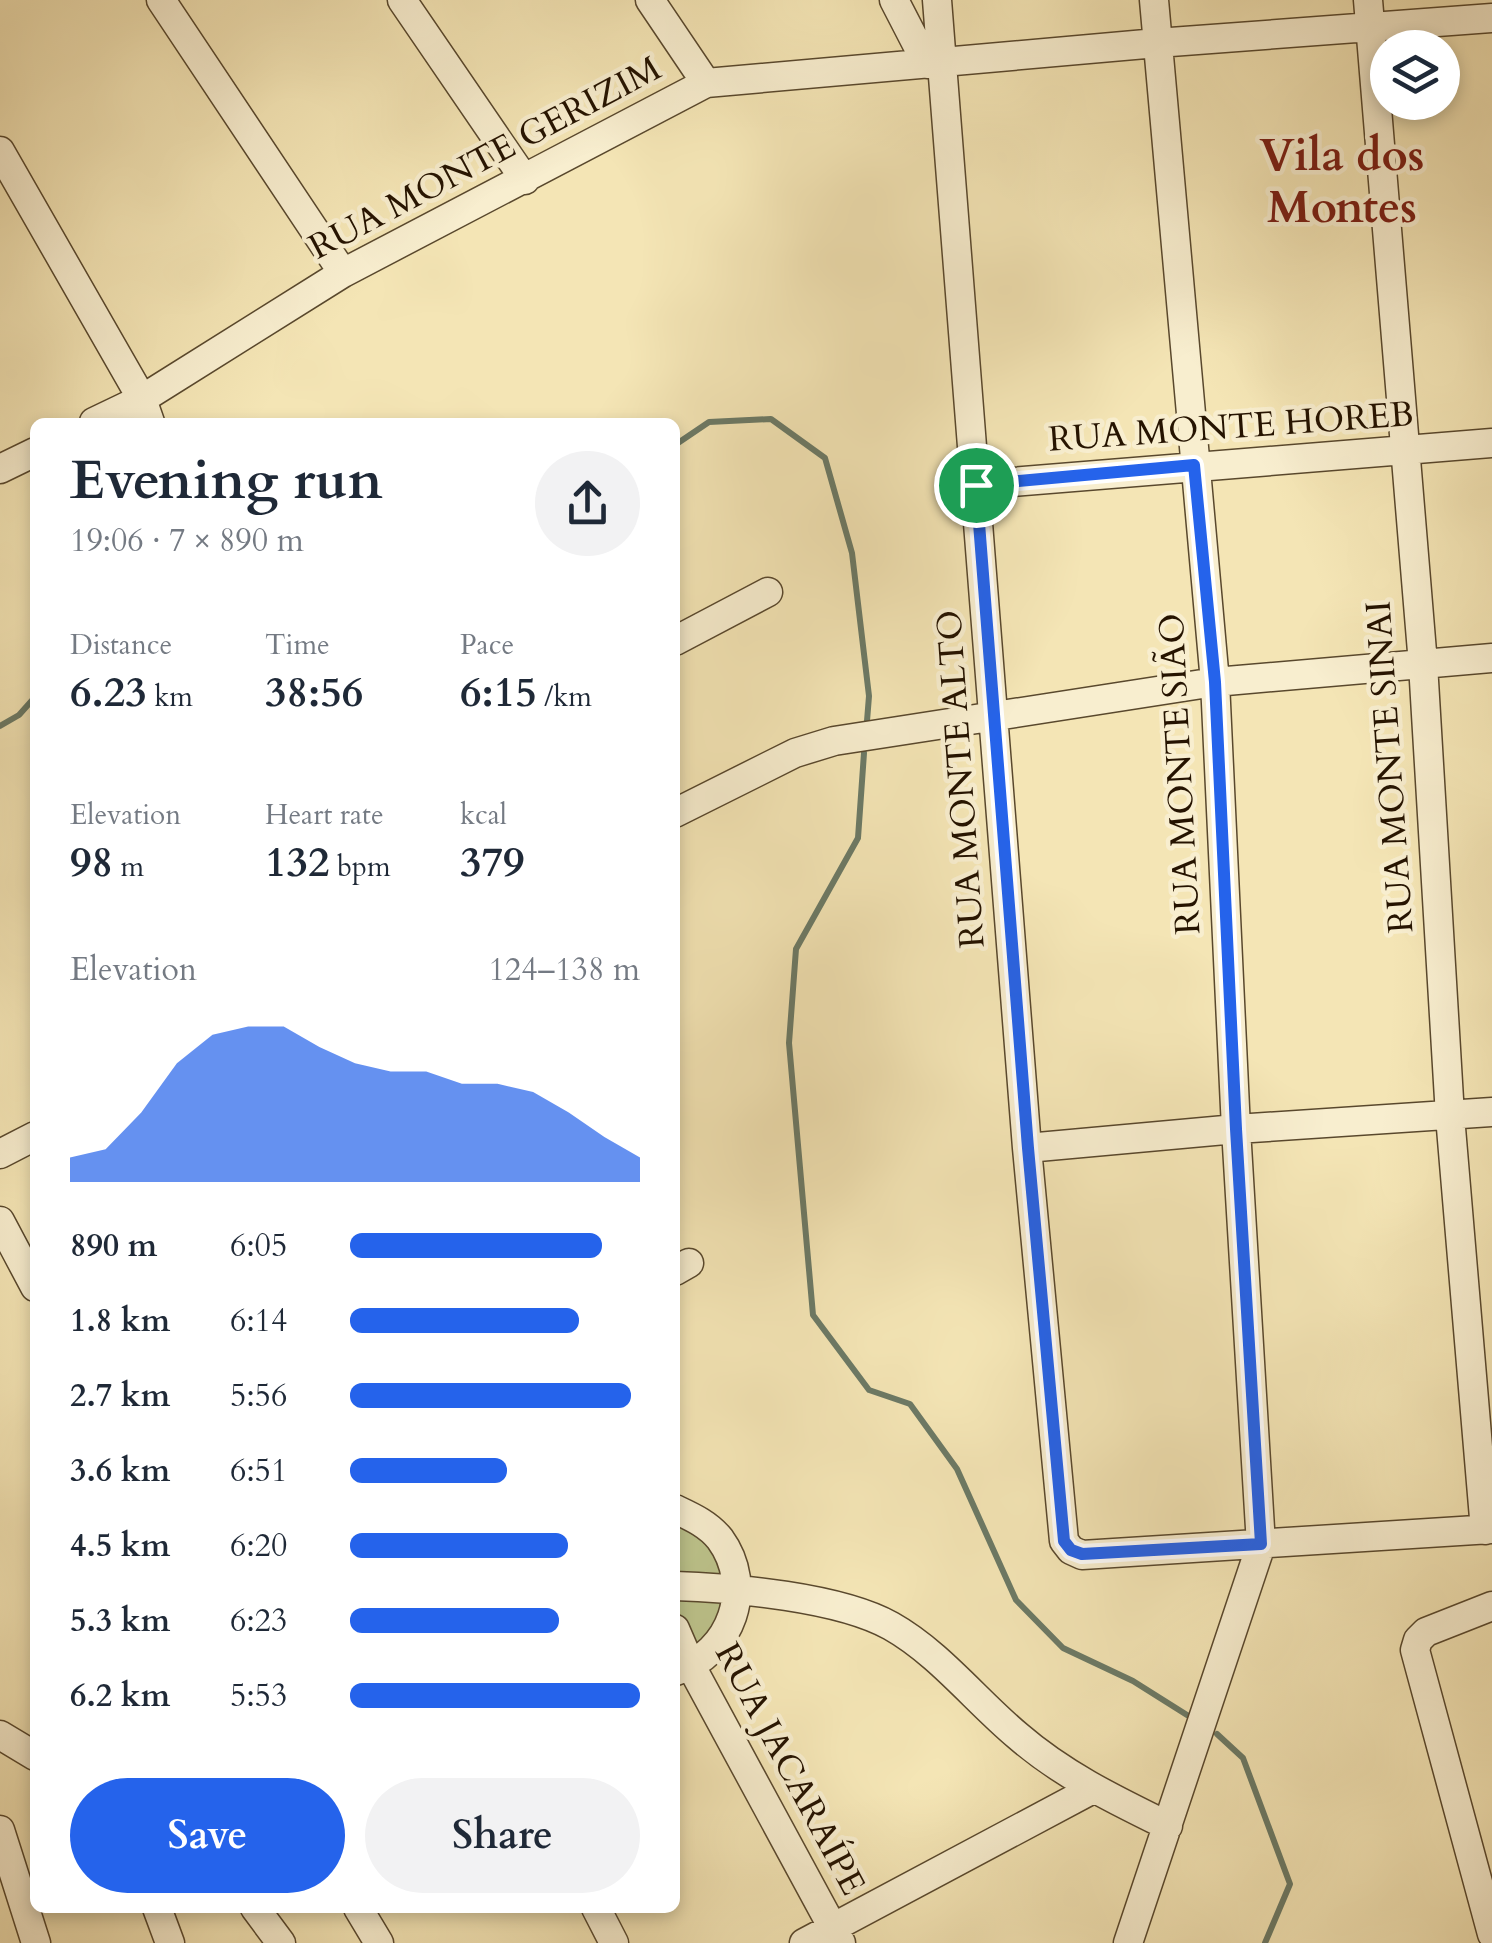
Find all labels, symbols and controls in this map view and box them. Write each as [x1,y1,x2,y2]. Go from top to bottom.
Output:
map controls [1370,30,1460,120]
button: layers [1370,30,1460,120]
street label: RUA MONTE GERIZIM [301,45,669,271]
district label: Vila dos Montes [1260,125,1424,238]
street label: RUA MONTE HOREB [1047,390,1415,464]
pin [934,443,1019,528]
text: Evening run [70,444,383,518]
button: share [535,451,640,556]
icon: arrive [949,458,1004,513]
text: 19:06 · 7 × 890 m [70,519,304,563]
street label: RUA MONTE SINAI [1354,599,1426,935]
street label: RUA MONTE ALTO [925,608,997,950]
street label: RUA MONTE SIÃO [1148,612,1212,936]
text: Distance [70,626,172,664]
text: Time [265,626,330,664]
text: Pace [460,626,514,664]
text: 6.23 [70,664,147,721]
text: 38:56 [265,664,363,721]
text: 6:15 [460,664,537,721]
text: km [147,678,193,716]
text: /km [537,678,592,716]
text: Elevation [70,796,181,834]
text: Heart rate [265,796,384,834]
text: kcal [460,796,507,834]
text: 98 [70,834,113,891]
text: 132 [265,834,330,891]
text: 379 [460,834,525,891]
text: m [113,848,144,886]
text: bpm [330,848,391,886]
text: Elevation [70,948,197,992]
text: 124–138 m [488,948,640,992]
text: 890 m [70,1224,157,1268]
text: 6:05 [230,1224,287,1268]
text: 1.8 km [70,1299,170,1343]
text: 6:14 [230,1299,287,1343]
text: 2.7 km [70,1374,170,1418]
text: 5:56 [230,1374,287,1418]
text: 3.6 km [70,1449,170,1493]
text: 6:51 [230,1449,287,1493]
text: 4.5 km [70,1524,170,1568]
text: 6:20 [230,1524,287,1568]
text: 5.3 km [70,1599,170,1643]
text: 6:23 [230,1599,287,1643]
street label: RUA JACARAÍPE [703,1635,877,1903]
text: 6.2 km [70,1674,170,1718]
text: 5:53 [230,1674,287,1718]
button: Save [70,1778,345,1893]
button: Share [365,1778,640,1893]

